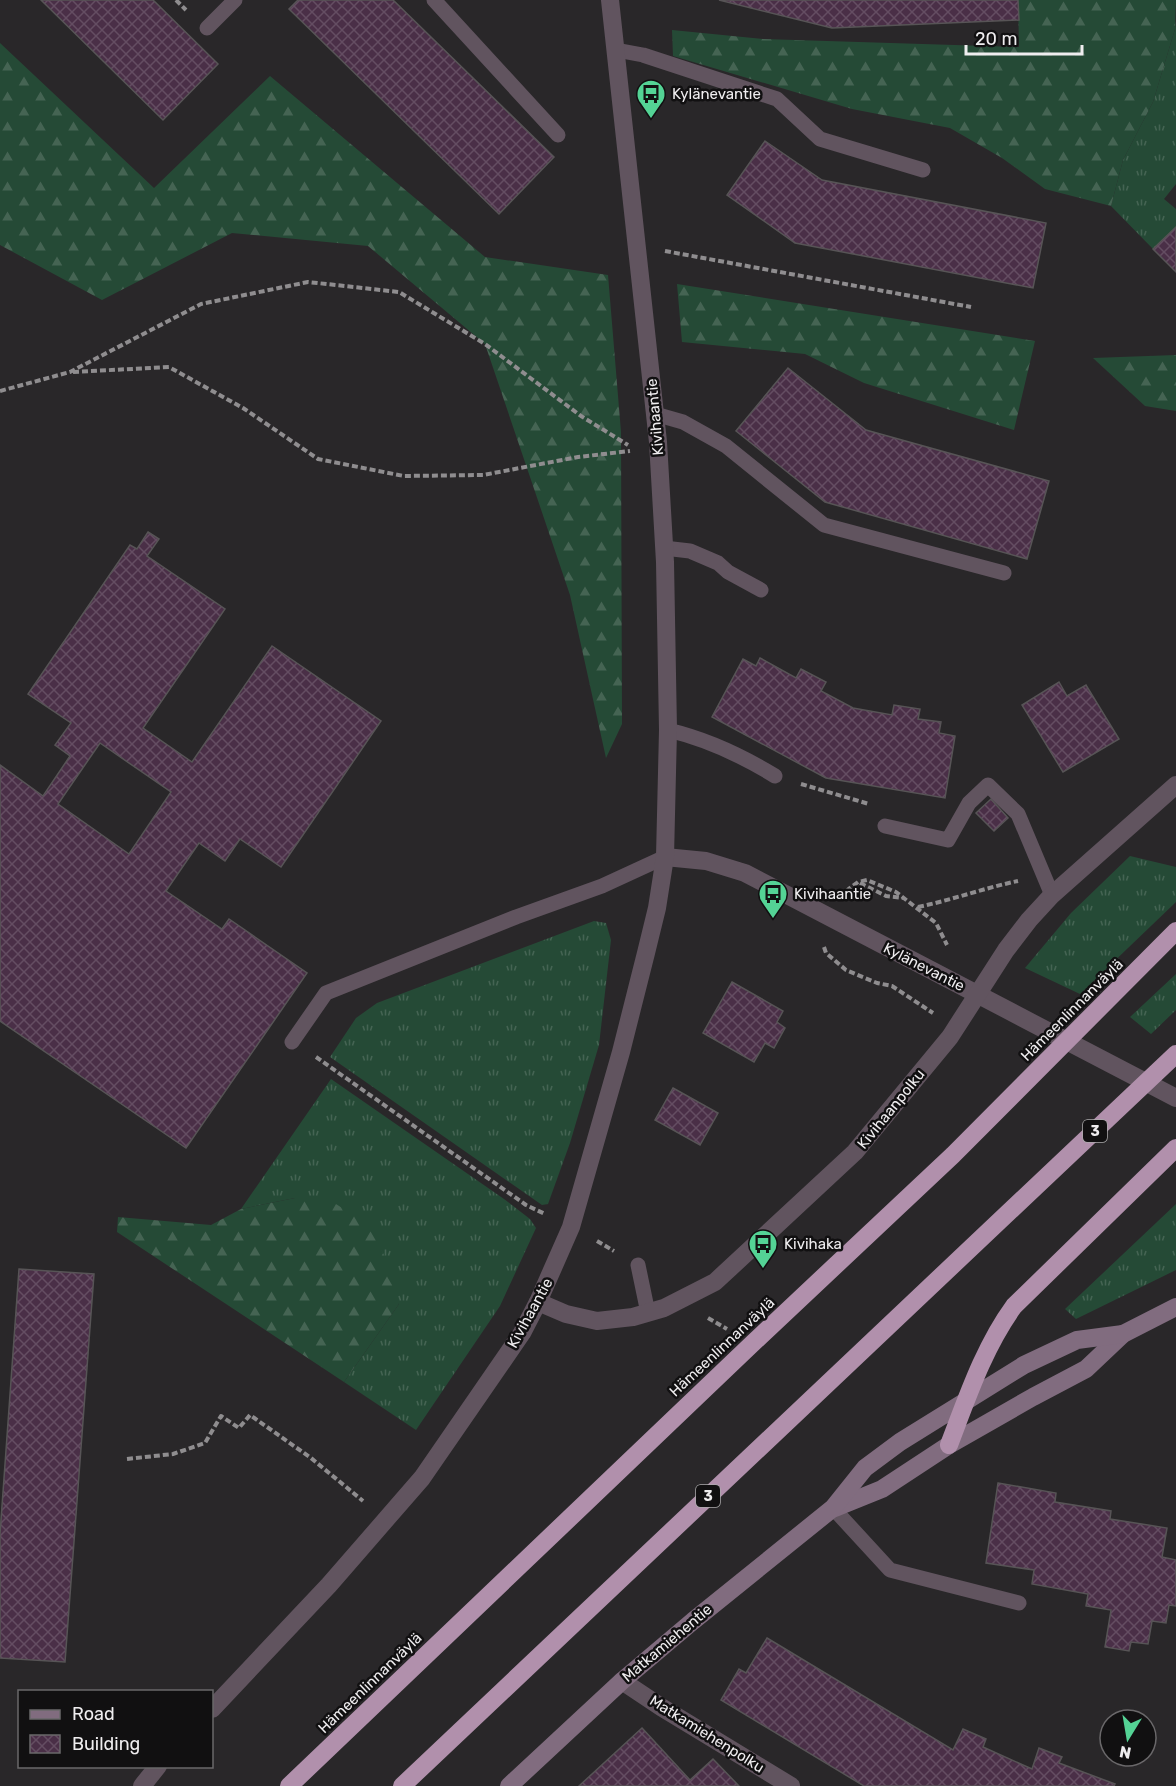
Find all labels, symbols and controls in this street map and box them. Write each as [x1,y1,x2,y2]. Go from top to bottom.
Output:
scale bar [966,18,1082,56]
text: 20 m [975,28,1017,50]
bus stop icon: Kylänevantie [635,78,667,120]
place label: Kylänevantie [672,85,761,103]
street label: Kivihaantie [643,378,667,456]
bus stop icon: Kivihaantie [757,878,789,920]
place label: Kivihaantie [794,885,871,903]
street label: Kylänevantie [880,939,968,995]
street label: Hämeenlinnanväylä [1017,955,1127,1065]
street label: Kivihaanpolku [853,1066,929,1152]
road number: 3 [1083,1120,1107,1142]
bus stop icon: Kivihaka [747,1228,779,1270]
place label: Kivihaka [784,1235,842,1253]
street label: Kivihaantie [503,1275,557,1351]
street label: Hämeenlinnanväylä [666,1294,778,1400]
road number: 3 [696,1485,720,1507]
street label: Matkamiehentie [618,1600,716,1686]
street label: Hämeenlinnanväylä [314,1629,426,1737]
legend [18,1690,213,1768]
street label: Matkamiehenpolku [646,1691,768,1777]
text: Road [72,1703,115,1725]
north arrow [1098,1708,1158,1768]
text: Building [72,1733,140,1755]
text: N [1118,1742,1133,1763]

